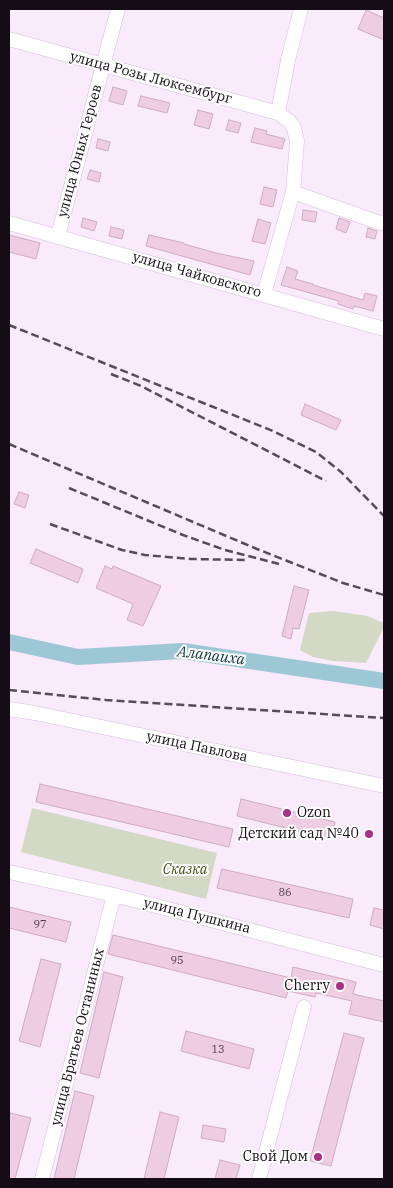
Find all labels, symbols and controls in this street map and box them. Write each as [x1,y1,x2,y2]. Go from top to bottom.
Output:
street label: улица Розы Люксембург [68,48,234,108]
street label: улица Юных Героев [54,83,106,219]
street label: улица Чайковского [131,249,263,301]
water label: Алапаиха [176,643,246,669]
street label: улица Павлова [145,728,249,766]
place label: Ozon [297,805,331,821]
marker: Ozon [281,807,293,819]
place label: Детский сад №40 [238,826,359,842]
marker: Детский сад №40 [363,828,375,840]
park label: Сказка [163,862,207,878]
house number: 86 [278,886,292,900]
street label: улица Пушкина [142,895,252,937]
house number: 97 [33,918,47,932]
street label: улица Братьев Останиных [48,947,108,1127]
house number: 95 [170,954,184,968]
place label: Cherry [284,978,330,994]
marker: Cherry [334,980,346,992]
house number: 13 [211,1043,225,1057]
place label: Свой Дом [243,1149,308,1165]
marker: Свой Дом [312,1151,324,1163]

